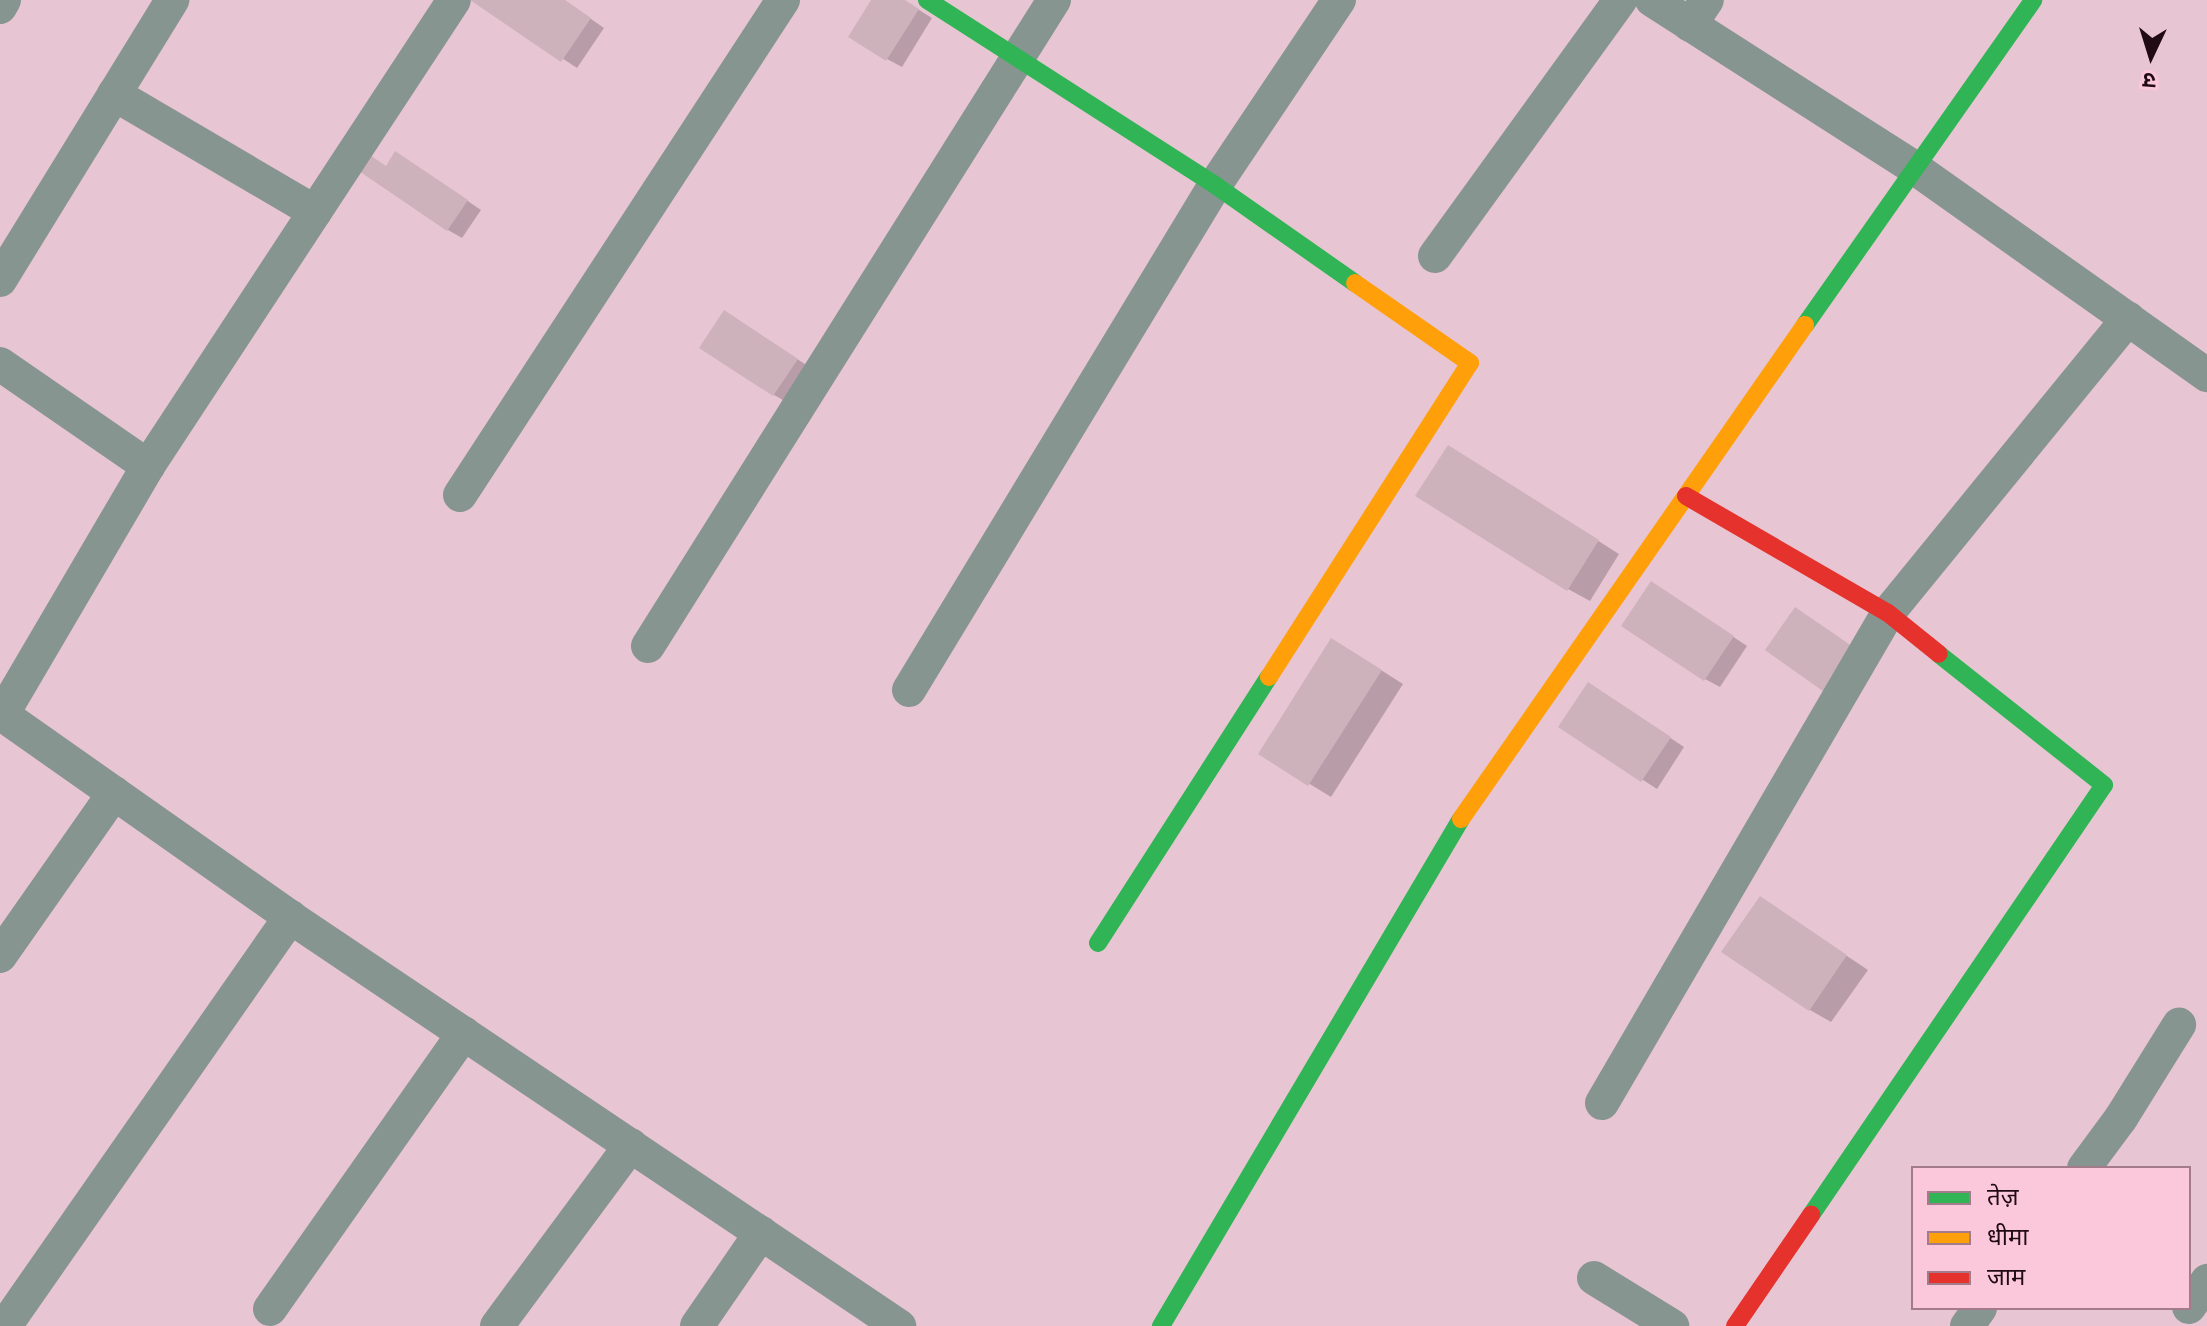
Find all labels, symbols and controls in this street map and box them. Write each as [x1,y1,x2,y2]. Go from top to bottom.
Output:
north arrow [2111,16,2191,96]
text: उ [2142,67,2157,94]
legend [1911,1166,2191,1310]
text: तेज़ [1987,1182,2019,1211]
text: धीमा [1987,1222,2029,1251]
text: जाम [1987,1262,2025,1291]

